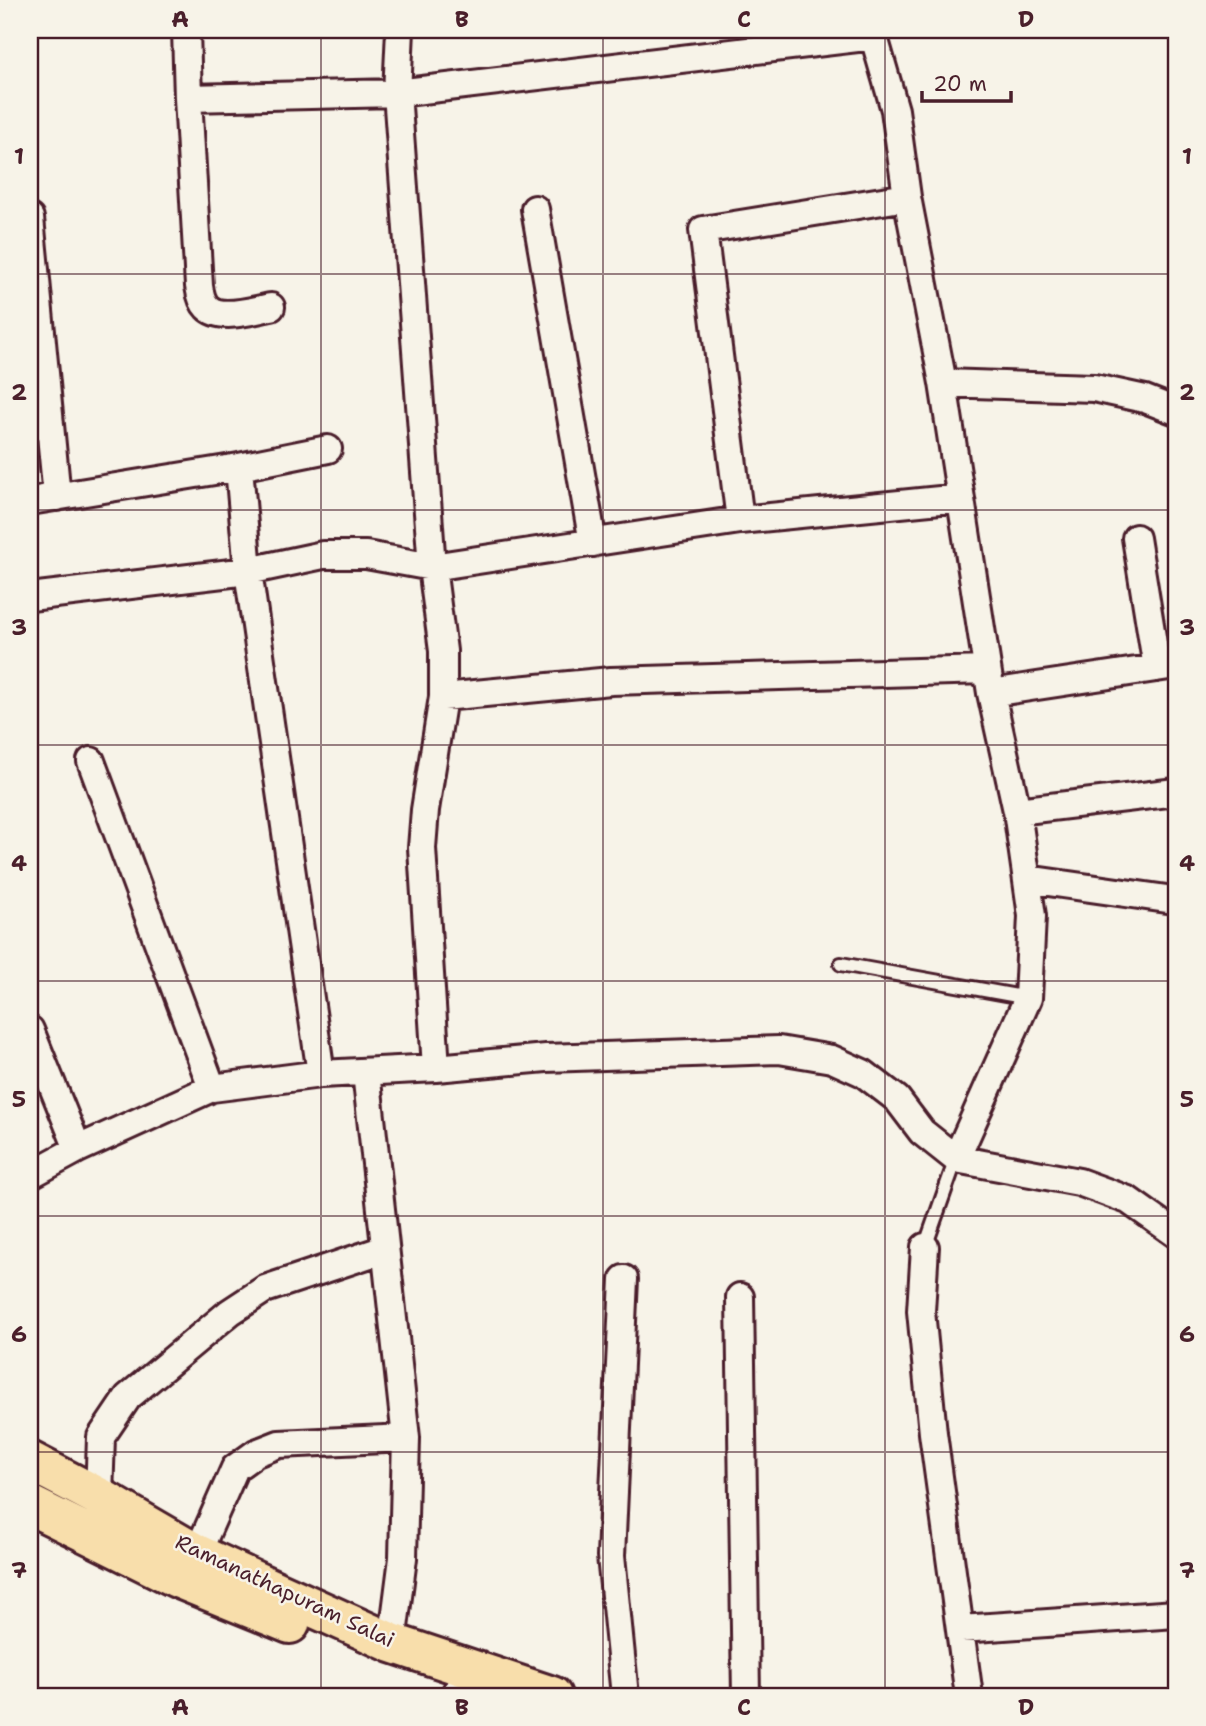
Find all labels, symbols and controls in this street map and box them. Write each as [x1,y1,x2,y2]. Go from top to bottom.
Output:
text: A [171,4,189,34]
text: B [455,4,469,34]
text: C [737,4,751,34]
text: D [1018,4,1034,34]
scale bar [922,60,1012,104]
text: 20 m [933,70,987,98]
text: 1 [14,141,24,171]
text: 1 [1182,141,1192,171]
text: 2 [11,377,27,407]
text: 2 [1179,377,1195,407]
text: 3 [11,612,27,642]
text: 3 [1179,612,1195,642]
text: 4 [11,848,27,878]
text: 4 [1179,848,1195,878]
text: 5 [12,1084,26,1114]
text: 5 [1180,1084,1194,1114]
text: 6 [11,1319,27,1349]
text: 6 [1179,1319,1195,1349]
street label: Ramanathapuram Salai [171,1528,399,1654]
text: 7 [11,1555,27,1585]
text: 7 [1179,1555,1195,1585]
text: A [171,1692,189,1722]
text: B [455,1692,469,1722]
text: C [737,1692,751,1722]
text: D [1018,1692,1034,1722]

